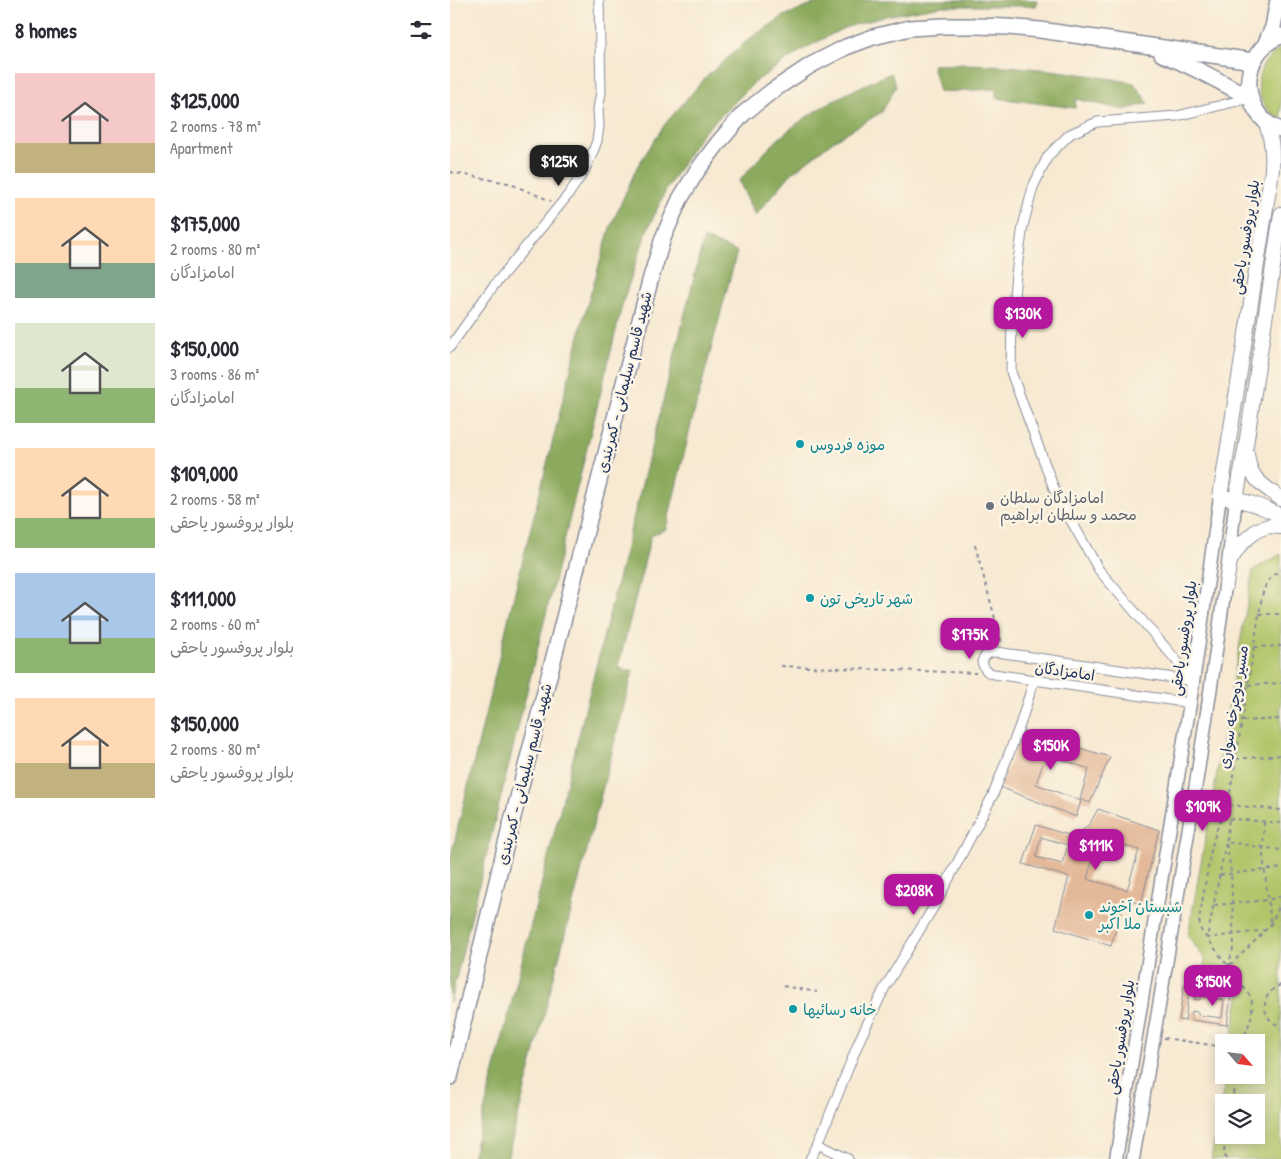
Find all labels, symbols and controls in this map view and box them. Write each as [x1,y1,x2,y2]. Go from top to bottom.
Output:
text: 8 homes [15,16,77,45]
icon: filters [407,16,435,44]
text: $125,000 [170,86,239,115]
icon: home [55,93,115,153]
text: 2 rooms · 78 m² [170,115,261,137]
text: Apartment [170,137,233,159]
pin: $125K [524,144,594,187]
text: $125K [541,150,577,172]
street label: بلوار پروفسور یاحقی [1226,178,1264,296]
text: $175,000 [170,209,240,238]
icon: home [55,218,115,278]
text: 2 rooms · 80 m² [170,238,260,260]
text: امامزادگان [170,261,235,283]
street label: شهید قاسم سلیمانی - کمربندی [591,289,659,475]
pin: $130K [988,296,1058,339]
text: $130K [1005,302,1041,324]
text: $150,000 [170,334,239,363]
icon: home [55,343,115,403]
text: 3 rooms · 86 m² [170,363,259,385]
text: امامزادگان [170,386,235,408]
place label: موزه فردوس [810,434,885,455]
marker: موزه فردوس [794,438,806,450]
text: $109,000 [170,459,238,488]
icon: home [55,468,115,528]
place label: امامزادگان سلطان محمد و سلطان ابراهیم [1000,487,1137,527]
text: 2 rooms · 58 m² [170,488,260,510]
marker: امامزادگان سلطان محمد و سلطان ابراهیم [984,500,996,512]
text: بلوار پروفسور یاحقی [170,511,294,533]
street label: بلوار پروفسور یاحقی [1165,579,1201,697]
text: $111,000 [170,584,236,613]
place label: شهر تاریخی تون [820,588,913,609]
marker: شهر تاریخی تون [804,592,816,604]
icon: home [55,593,115,653]
text: 2 rooms · 60 m² [170,613,260,635]
pin: $175K [935,618,1005,660]
text: $175K [952,623,988,645]
text: بلوار پروفسور یاحقی [170,636,294,658]
street label: مسیر دوچرخه سواری [1213,644,1253,770]
street label: امامزادگان [1034,656,1096,686]
street label: شهید قاسم سلیمانی - کمربندی [491,681,559,867]
text: $150,000 [170,709,239,738]
icon: home [55,718,115,778]
pin: $150K [1016,728,1086,771]
text: $150K [1033,734,1069,756]
text: 2 rooms · 80 m² [170,738,260,760]
text: بلوار پروفسور یاحقی [170,761,294,783]
pin: $109K [1168,790,1238,832]
text: $109K [1185,795,1221,817]
pin: $111K [1061,828,1131,871]
text: $111K [1079,834,1113,856]
pin: $208K [879,874,949,916]
text: $208K [895,879,933,901]
place label: شبستان آخوند ملا اکبر [1097,896,1182,934]
marker: شبستان آخوند ملا اکبر [1083,909,1095,921]
pin: $150K [1178,964,1248,1007]
text: $150K [1195,970,1231,992]
street label: بلوار پروفسور یاحقی [1101,978,1139,1096]
place label: خانه رسائیها [803,999,877,1020]
marker: خانه رسائیها [787,1003,799,1015]
north arrow [1215,1034,1265,1084]
map controls [1215,1034,1265,1144]
button: layers [1215,1094,1265,1144]

